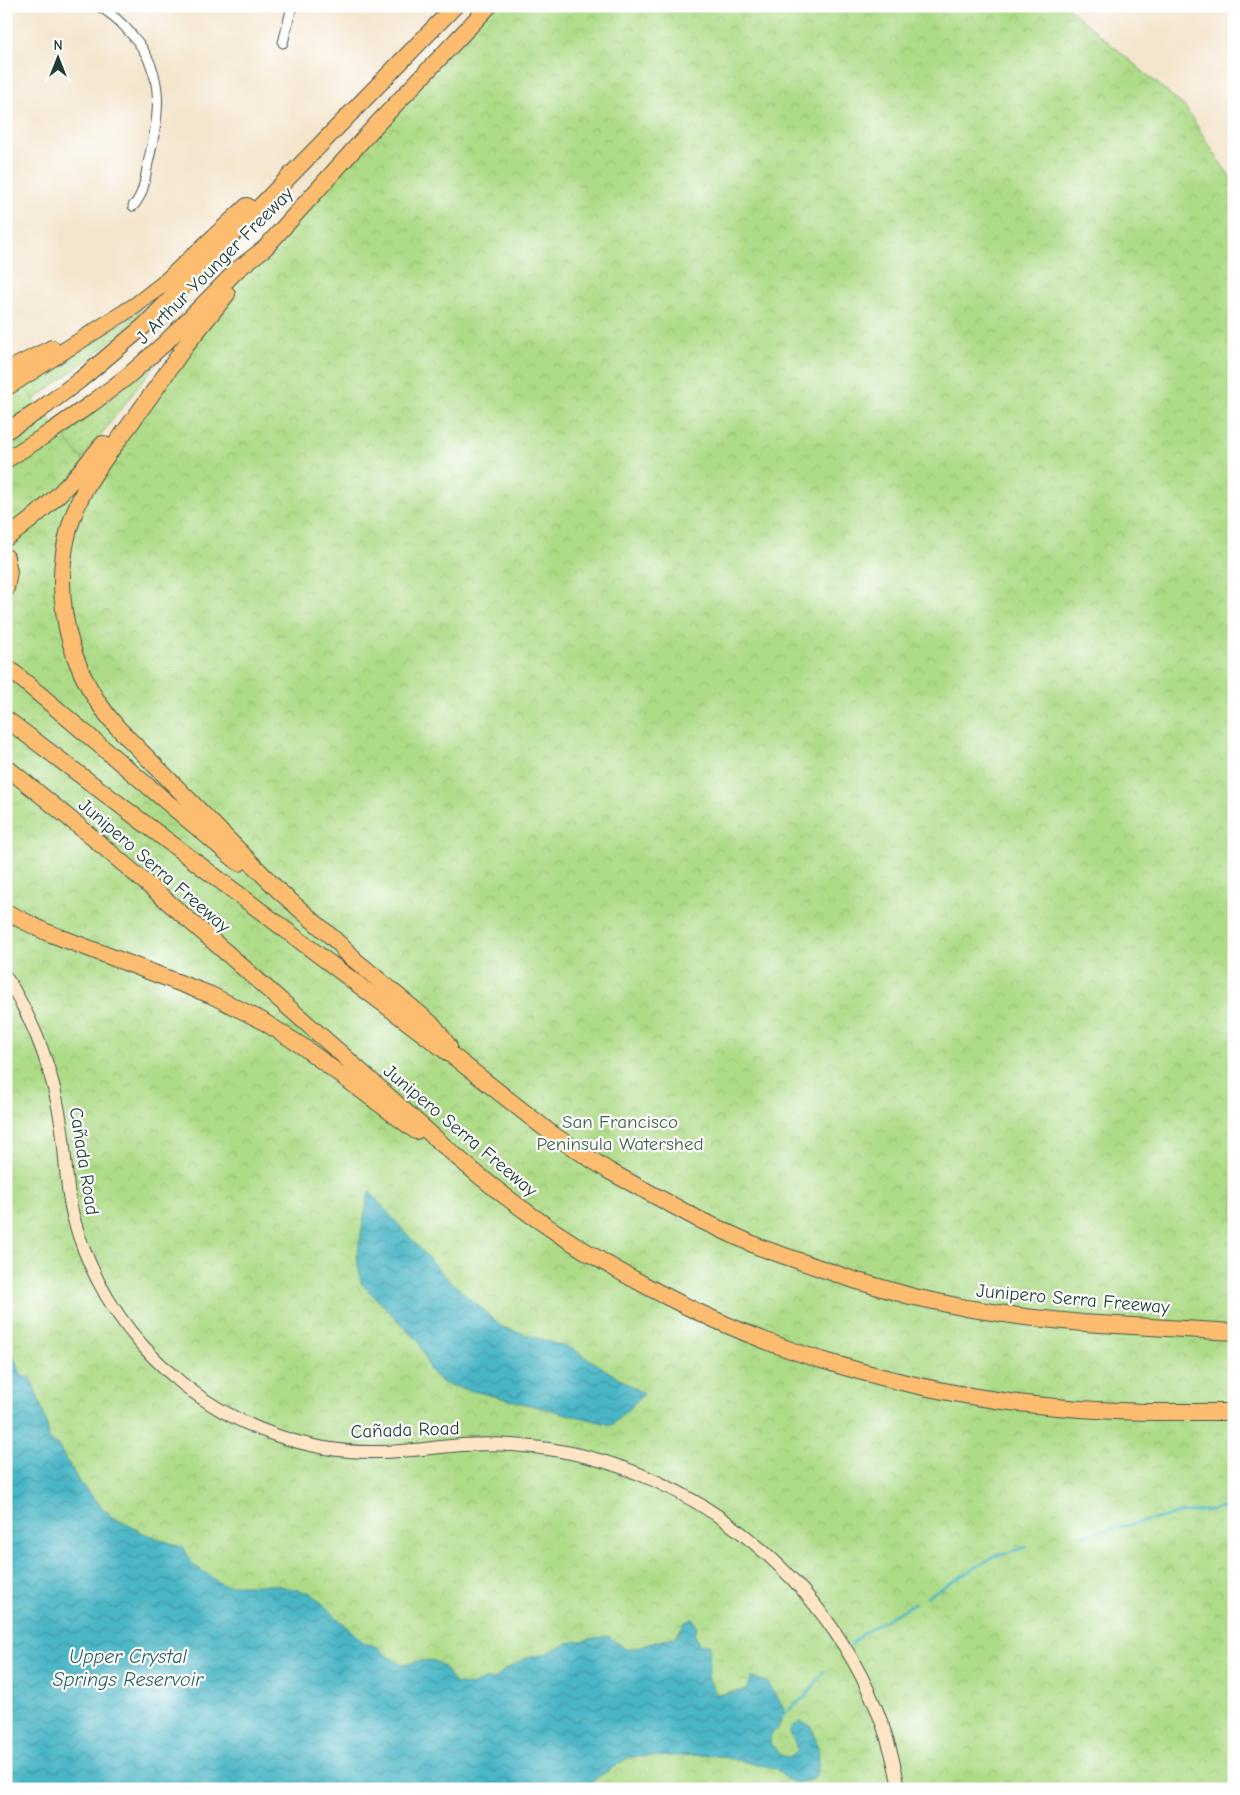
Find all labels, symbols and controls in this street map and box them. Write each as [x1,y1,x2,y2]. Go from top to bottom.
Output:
north arrow [32,32,82,82]
text: N [53,37,63,54]
street label: J Arthur Younger Freeway [132,182,298,349]
street label: Junipero Serra Freeway [74,794,235,938]
street label: Junipero Serra Freeway [379,1060,542,1202]
street label: Cañada Road [65,1106,103,1217]
park label: San Francisco Peninsula Watershed [536,1111,704,1155]
street label: Junipero Serra Freeway [975,1280,1171,1318]
street label: Cañada Road [350,1417,460,1443]
water label: Upper Crystal Springs Reservoir [53,1645,204,1691]

